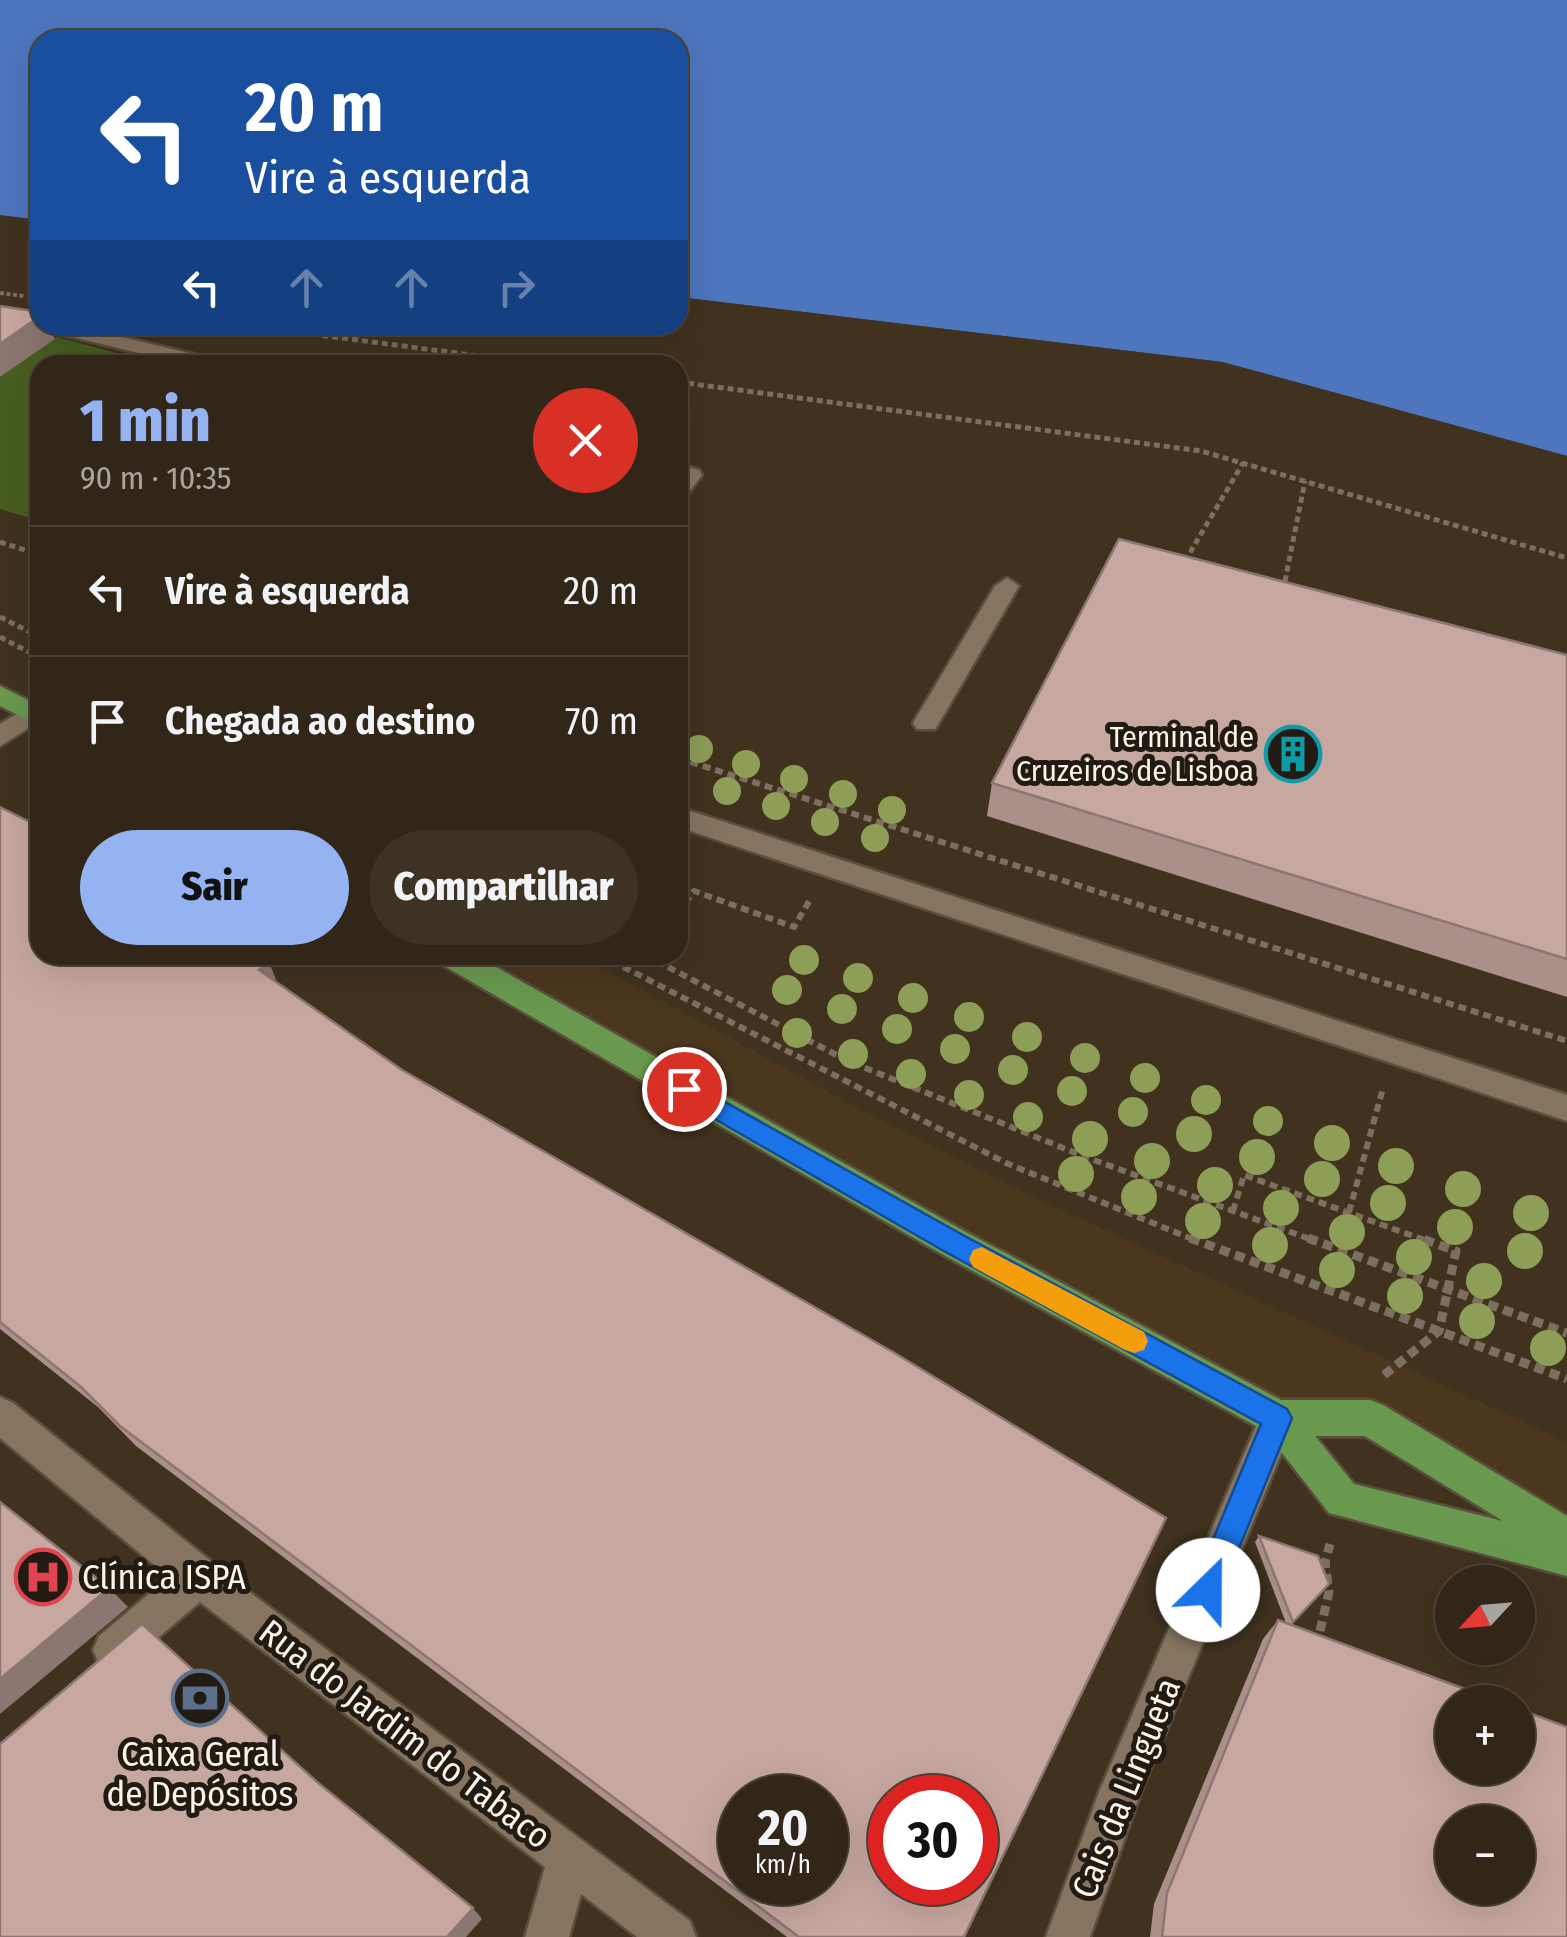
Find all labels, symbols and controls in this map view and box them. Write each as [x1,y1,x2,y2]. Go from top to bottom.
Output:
text: 20 m [245,66,384,150]
icon: left [80,70,210,200]
text: Vire à esquerda [245,151,531,205]
icon: left [174,260,229,315]
icon: ahead [279,260,334,315]
icon: ahead [384,260,439,315]
icon: right [489,260,544,315]
text: 1 min [80,385,211,457]
button: close [533,388,638,493]
text: 90 m · 10:35 [80,459,232,497]
icon: left [80,564,135,619]
text: Vire à esquerda [165,568,410,614]
text: 20 m [563,568,638,614]
icon: arrive [80,694,135,749]
text: Chegada ao destino [165,698,475,744]
text: 70 m [565,698,638,744]
place label: Terminal de Cruzeiros de Lisboa [1016,719,1254,789]
building icon: Terminal de Cruzeiros de Lisboa [1263,724,1323,784]
button: Sair [80,830,349,945]
button: Compartilhar [369,830,638,945]
pin [642,1047,727,1132]
icon: arrive [657,1062,712,1117]
position arrow [1156,1538,1260,1642]
hospital icon: Clínica ISPA [13,1547,73,1607]
place label: Clínica ISPA [82,1556,246,1598]
north arrow [1435,1565,1535,1665]
map controls [1435,1565,1535,1905]
street label: Rua do Jardim do Tabaco [251,1611,559,1857]
bank icon: Caixa Geral de Depósitos [170,1668,230,1728]
street label: Cais da Lingueta [1063,1672,1189,1904]
button: + [1435,1685,1535,1785]
place label: Caixa Geral de Depósitos [107,1733,293,1815]
speed limit sign: 30 [868,1775,998,1905]
text: 20 [758,1798,808,1858]
button: − [1435,1805,1535,1905]
text: km/h [755,1850,811,1880]

